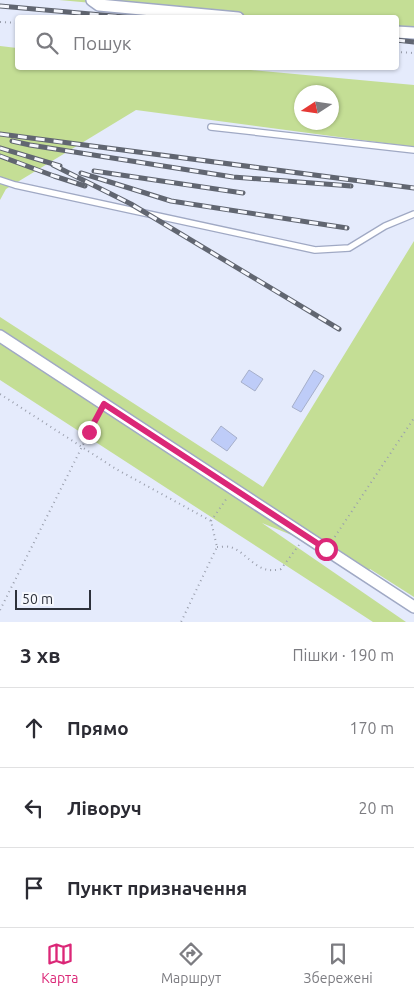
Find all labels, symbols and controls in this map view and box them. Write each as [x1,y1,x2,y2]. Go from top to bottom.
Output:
search box [15,15,399,70]
icon: search [33,29,61,57]
text: Пошук [73,32,132,54]
north arrow [294,85,339,130]
route end [78,421,101,444]
route start [315,538,338,561]
scale bar [15,587,91,610]
text: 50 m [22,591,53,607]
text: 3 хв [20,643,61,667]
text: Пішки · 190 m [293,646,394,664]
icon: ahead [20,714,48,742]
text: Прямо [67,717,129,739]
text: 170 m [349,719,394,737]
icon: left [20,794,48,822]
text: Ліворуч [67,797,141,819]
text: 20 m [358,799,394,817]
icon: arrive [20,874,48,902]
text: Пункт призначення [67,877,247,899]
tab: Карта [41,940,79,986]
tab: Маршрут [161,940,221,986]
tab: Збережені [304,940,373,986]

